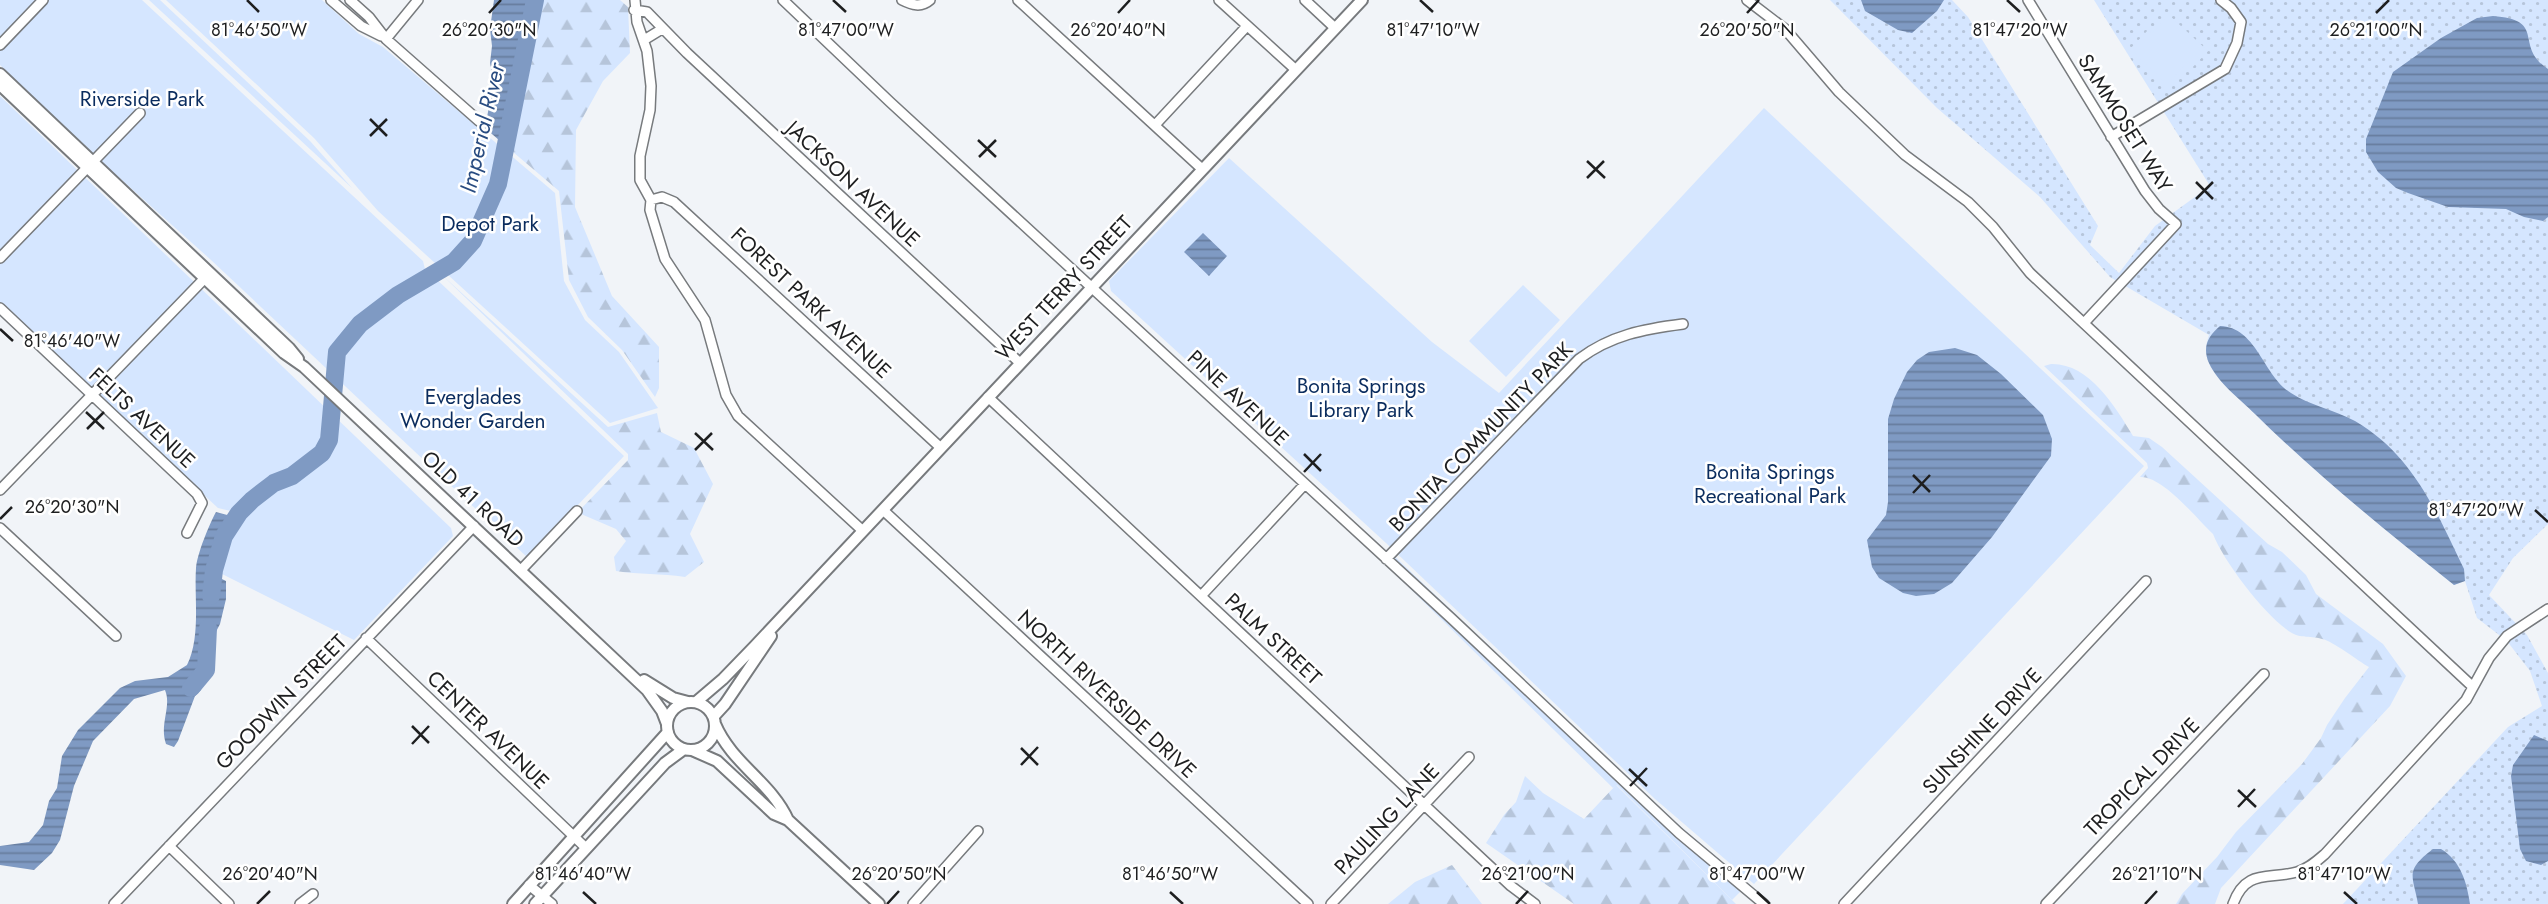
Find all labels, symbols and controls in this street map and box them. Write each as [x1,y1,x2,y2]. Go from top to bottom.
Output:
text: 81°46'50"W [211,17,307,43]
text: 26°20'30"N [442,17,536,43]
text: 81°47'00"W [798,17,894,43]
text: 26°20'40"N [1070,17,1166,43]
text: 81°47'10"W [1386,17,1480,43]
text: 26°20'50"N [1699,17,1795,43]
text: 81°47'20"W [1972,17,2068,43]
text: 26°21'00"N [2329,17,2423,43]
street label: SAMMOSET WAY [2070,48,2180,198]
water label: Imperial River [451,58,514,196]
park label: Riverside Park [80,84,205,114]
street label: JACKSON AVENUE [777,112,927,254]
park label: Depot Park [441,209,539,239]
street label: WEST TERRY STREET [989,209,1139,367]
street label: FOREST PARK AVENUE [724,220,898,386]
text: 81°46'40"W [24,328,120,354]
street label: BONITA COMMUNITY PARK [1382,335,1580,538]
street label: PINE AVENUE [1181,343,1295,453]
street label: FELTS AVENUE [82,361,202,475]
park label: Bonita Springs Library Park [1297,371,1425,425]
park label: Everglades Wonder Garden [400,382,546,436]
street label: OLD 41 ROAD [415,444,531,554]
park label: Bonita Springs Recreational Park [1694,457,1847,511]
text: 26°20'30"N [25,494,119,520]
text: 81°47'20"W [2428,497,2524,523]
street label: PALM STREET [1218,586,1328,692]
street label: NORTH RIVERSIDE DRIVE [1011,603,1203,785]
street label: GOODWIN STREET [209,628,354,776]
street label: SUNSHINE DRIVE [1915,661,2049,801]
street label: CENTER AVENUE [420,664,556,796]
street label: TROPICAL DRIVE [2077,711,2207,843]
street label: PAULING LANE [1328,757,1446,881]
text: 26°20'40"N [222,861,318,887]
text: 81°46'40"W [535,861,631,887]
text: 26°20'50"N [851,861,947,887]
text: 81°46'50"W [1122,861,1218,887]
text: 26°21'00"N [1481,861,1575,887]
text: 81°47'00"W [1709,861,1805,887]
text: 26°21'10"N [2112,861,2202,887]
text: 81°47'10"W [2297,861,2391,887]

